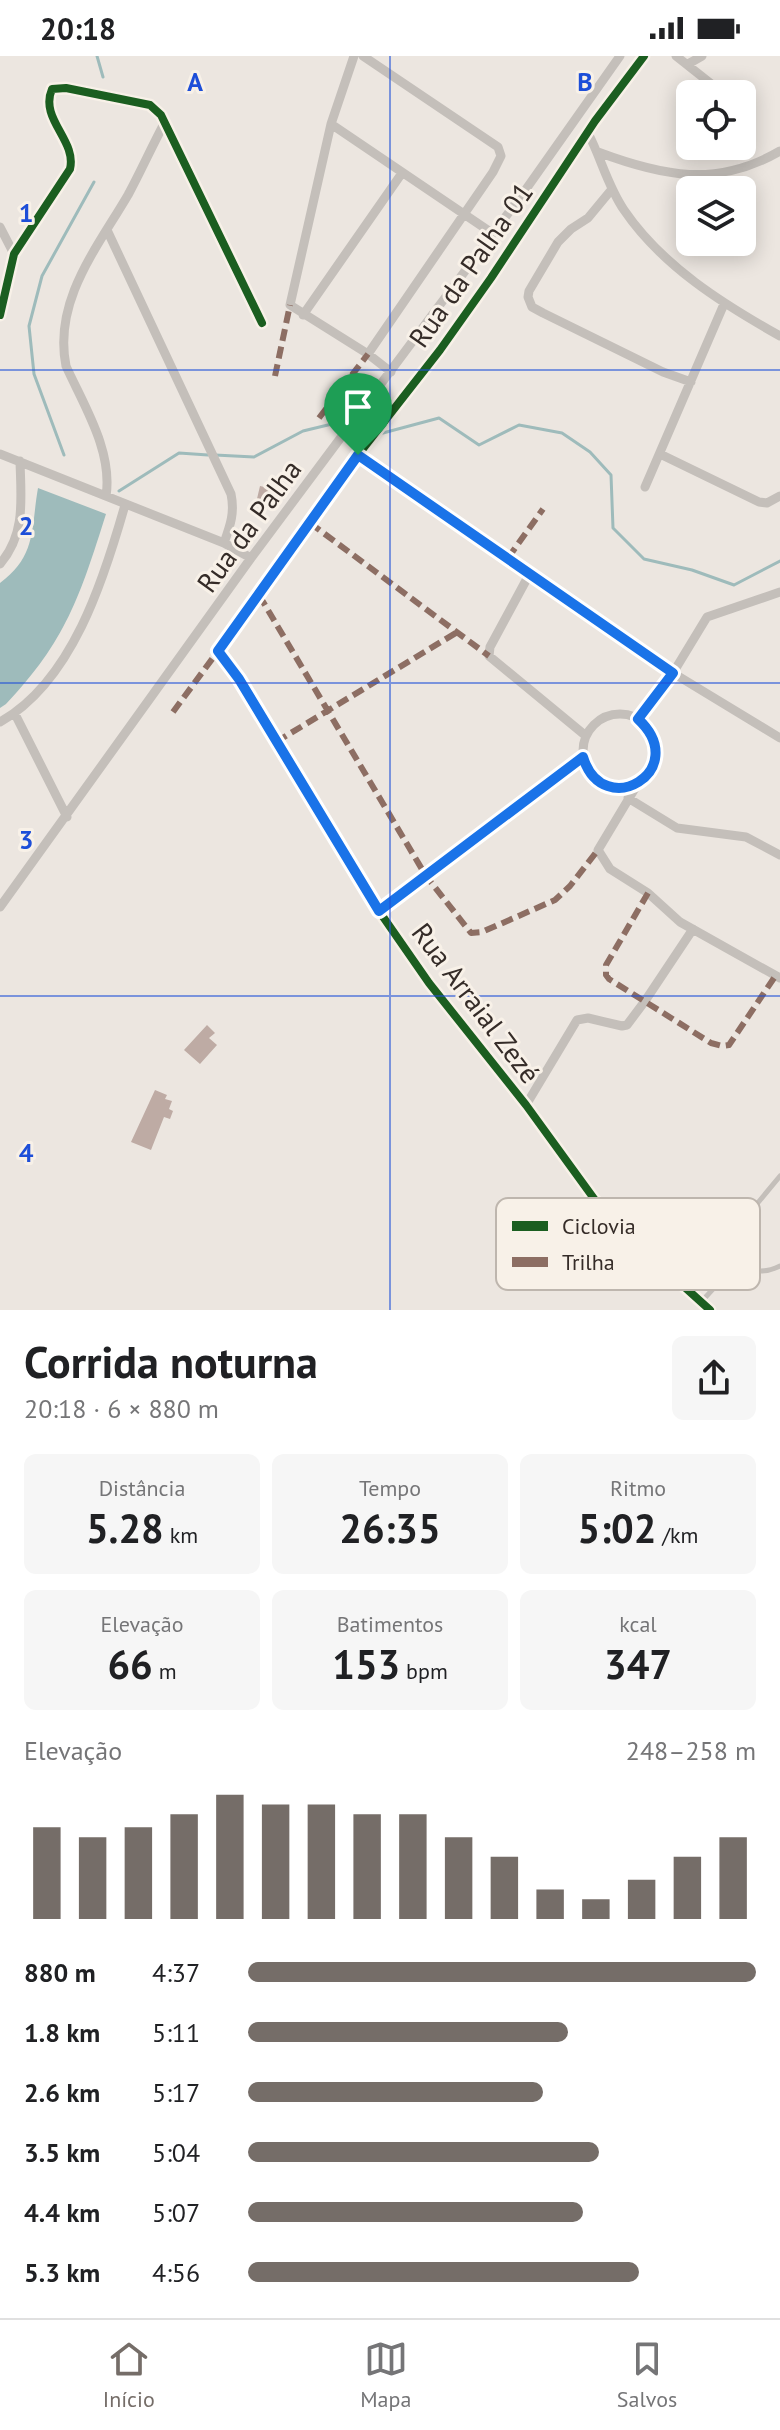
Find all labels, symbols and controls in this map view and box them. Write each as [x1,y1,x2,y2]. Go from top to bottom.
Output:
text: 20:18 [40,9,116,48]
text: A [187,65,203,98]
text: B [577,65,593,98]
map controls [676,80,756,256]
button: locate [676,80,756,160]
street label: Rua da Palha 01 [400,175,541,354]
button: layers [676,176,756,256]
text: 1 [19,196,33,229]
pin [324,373,392,455]
icon: arrive [336,385,380,429]
street label: Rua da Palha [188,452,309,599]
text: 2 [19,509,33,542]
text: 3 [19,823,33,856]
street label: Rua Arraial Zezé [404,915,549,1090]
text: 4 [19,1136,34,1169]
legend [496,1198,760,1290]
text: Ciclovia [562,1212,636,1240]
text: Trilha [562,1248,615,1276]
text: Corrida noturna [24,1333,318,1390]
button: share [672,1336,756,1420]
text: 20:18 · 6 × 880 m [24,1392,219,1425]
text: Distância [99,1474,185,1502]
text: Tempo [359,1474,421,1502]
text: Ritmo [610,1474,666,1502]
text: 5.28 [86,1502,164,1554]
text: 26:35 [339,1502,441,1554]
text: 5:02 [578,1502,656,1554]
text: km [164,1521,198,1549]
text: /km [656,1521,698,1549]
text: Elevação [100,1610,184,1638]
text: Batimentos [337,1610,443,1638]
text: kcal [619,1610,657,1638]
text: 66 [107,1638,153,1690]
text: 153 [332,1638,400,1690]
text: 347 [604,1638,672,1690]
text: m [153,1657,177,1685]
text: bpm [400,1657,448,1685]
text: Elevação [24,1734,122,1767]
text: 248–258 m [626,1734,756,1767]
text: 880 m [24,1956,96,1989]
text: 4:37 [152,1956,200,1989]
text: 1.8 km [24,2016,100,2049]
text: 5:11 [152,2016,200,2049]
text: 2.6 km [24,2076,100,2109]
text: 5:17 [152,2076,200,2109]
text: 3.5 km [24,2136,100,2169]
text: 5:04 [152,2136,200,2169]
text: 4.4 km [24,2196,100,2229]
text: 5:07 [152,2196,200,2229]
text: 5.3 km [24,2256,100,2289]
text: 4:56 [152,2256,200,2289]
tab: Início [103,2337,155,2413]
tab: Mapa [360,2337,411,2413]
tab: Salvos [617,2337,677,2413]

